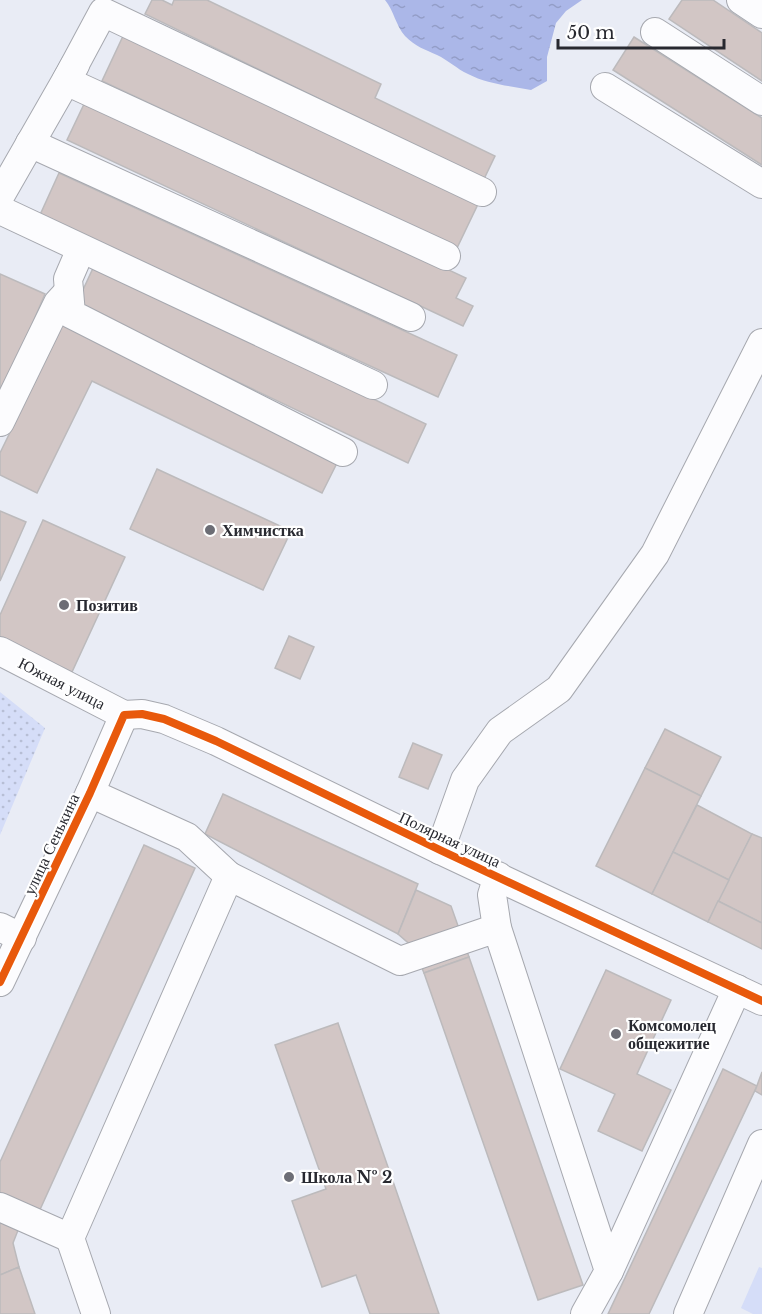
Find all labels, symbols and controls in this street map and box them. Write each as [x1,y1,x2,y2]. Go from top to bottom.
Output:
scale bar [558,12,724,50]
text: 50 m [567,22,615,44]
place label: Химчистка [222,520,304,540]
marker: Химчистка [203,523,217,537]
place label: Позитив [76,595,138,615]
marker: Позитив [57,598,71,612]
street label: Южная улица [15,653,109,713]
street label: улица Сенькина [19,790,83,898]
street label: Полярная улица [396,807,504,871]
place label: Комсомолец общежитие [628,1015,716,1053]
marker: Комсомолец общежитие [609,1027,623,1041]
place label: Школа № 2 [301,1167,392,1187]
marker: Школа № 2 [282,1170,296,1184]

